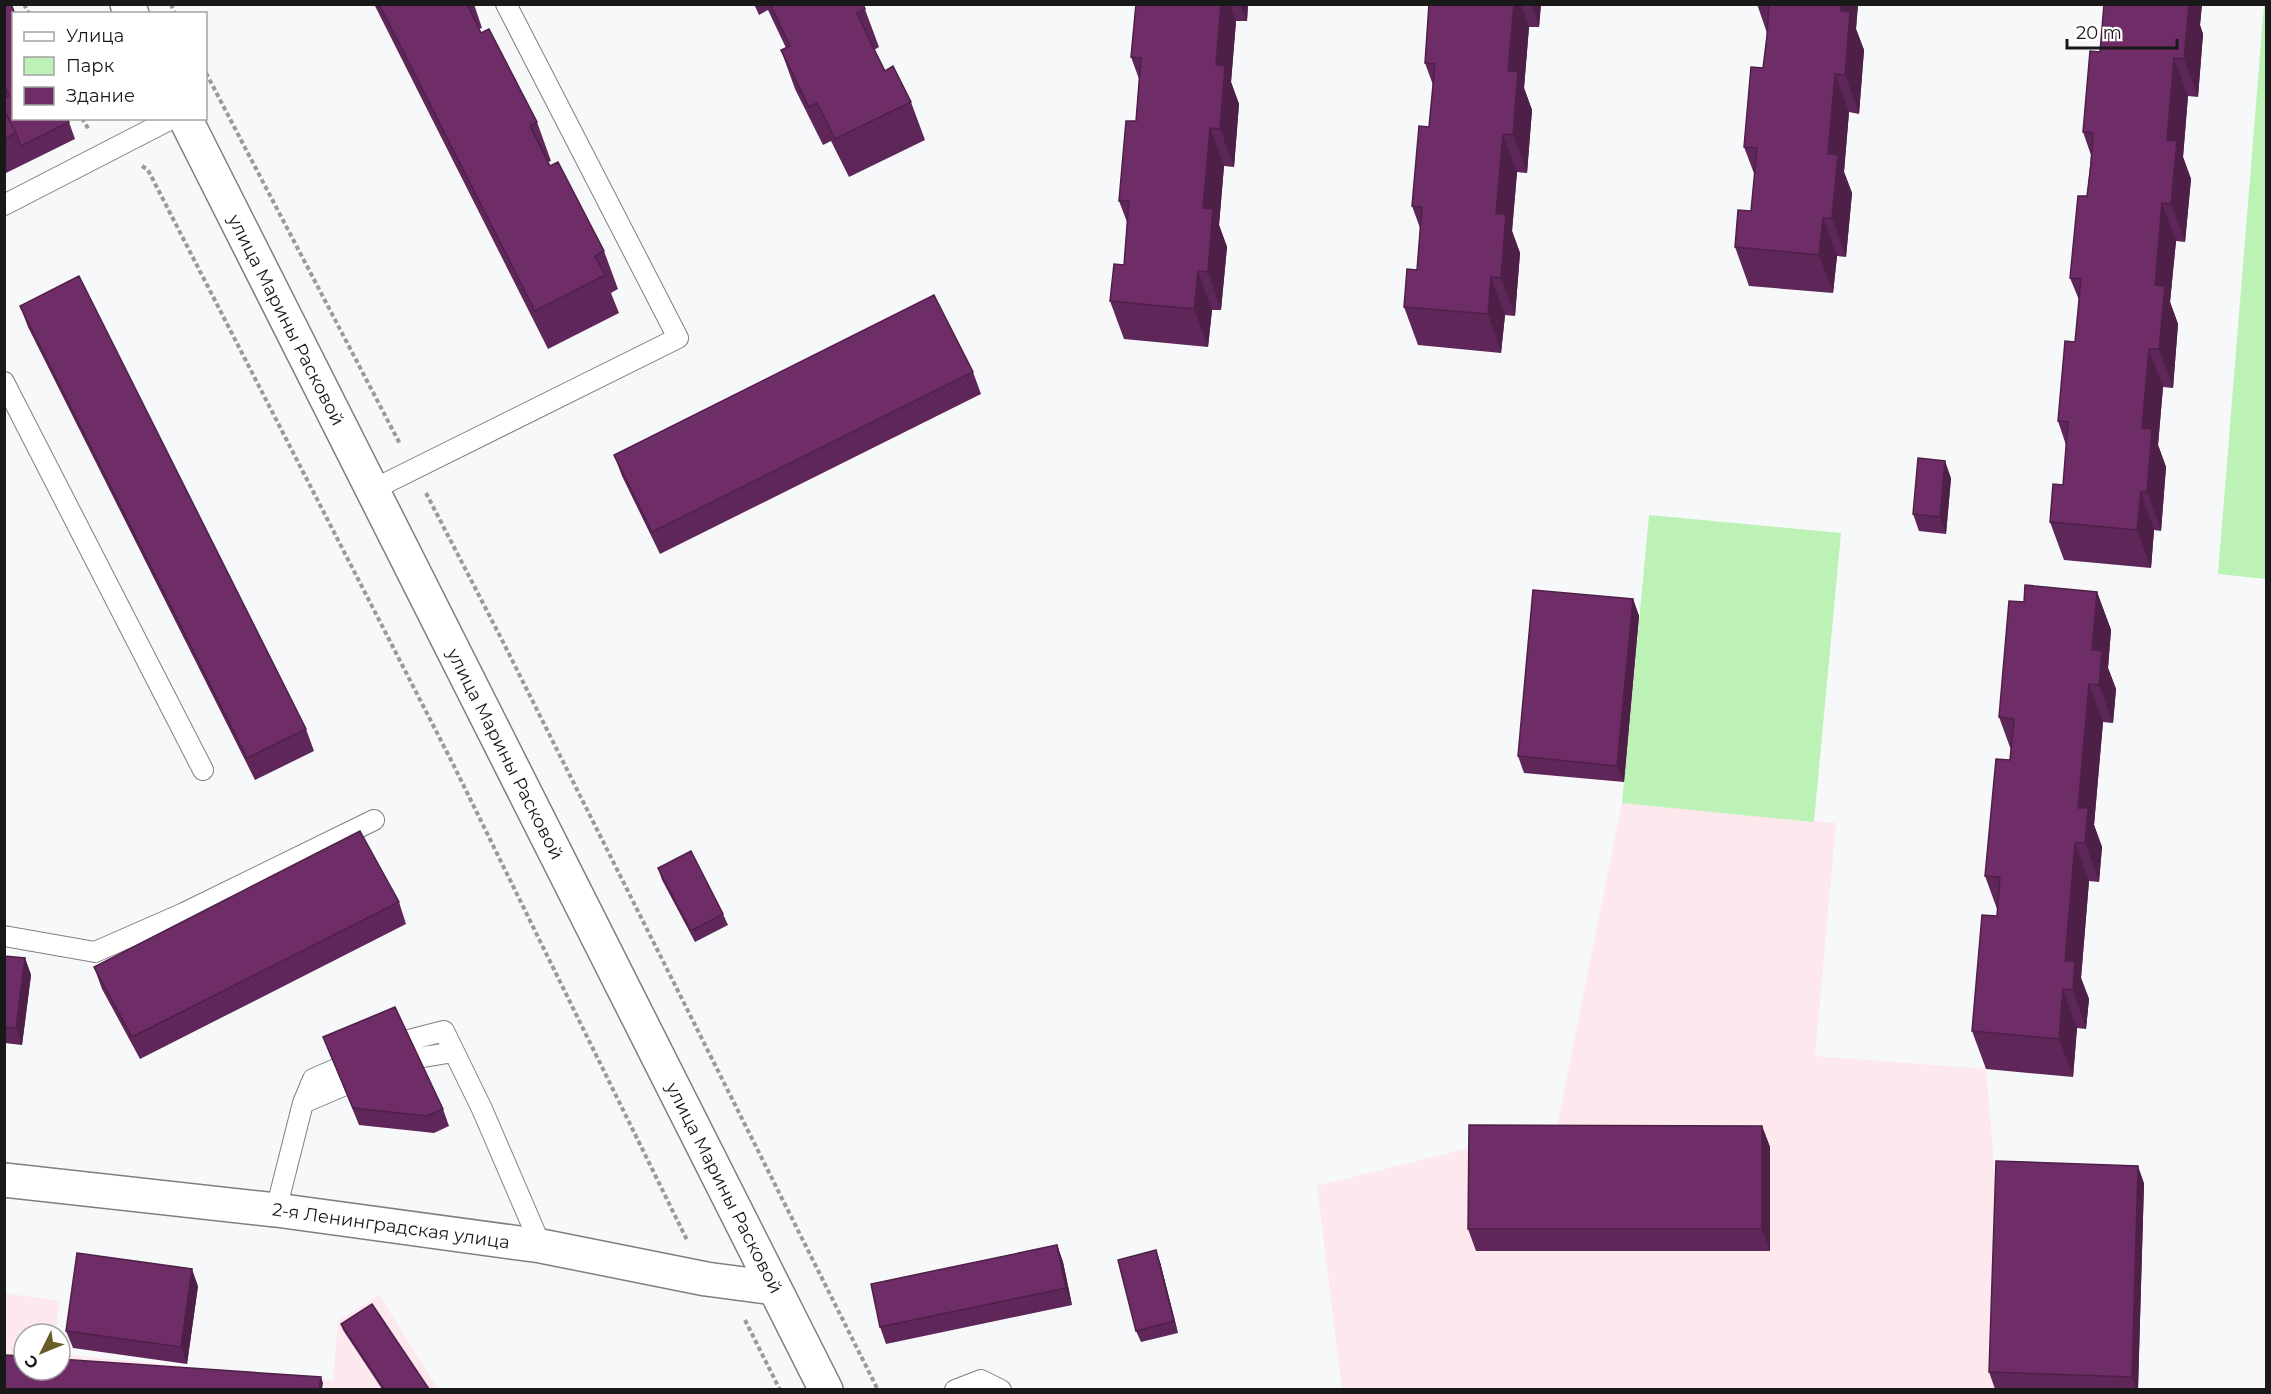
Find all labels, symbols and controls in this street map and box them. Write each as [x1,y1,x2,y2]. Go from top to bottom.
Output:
legend [12,12,207,120]
scale bar [2067,12,2176,50]
text: 20 m [2076,22,2122,44]
text: Улица [66,25,124,47]
text: Парк [66,55,115,77]
text: Здание [66,85,135,107]
street label: улица Марины Расковой [223,210,349,429]
street label: улица Марины Расковой [442,644,568,863]
street label: улица Марины Расковой [661,1078,787,1297]
street label: 2-я Ленинградская улица [271,1198,511,1254]
north arrow [12,1322,72,1382]
text: С [20,1351,42,1373]

